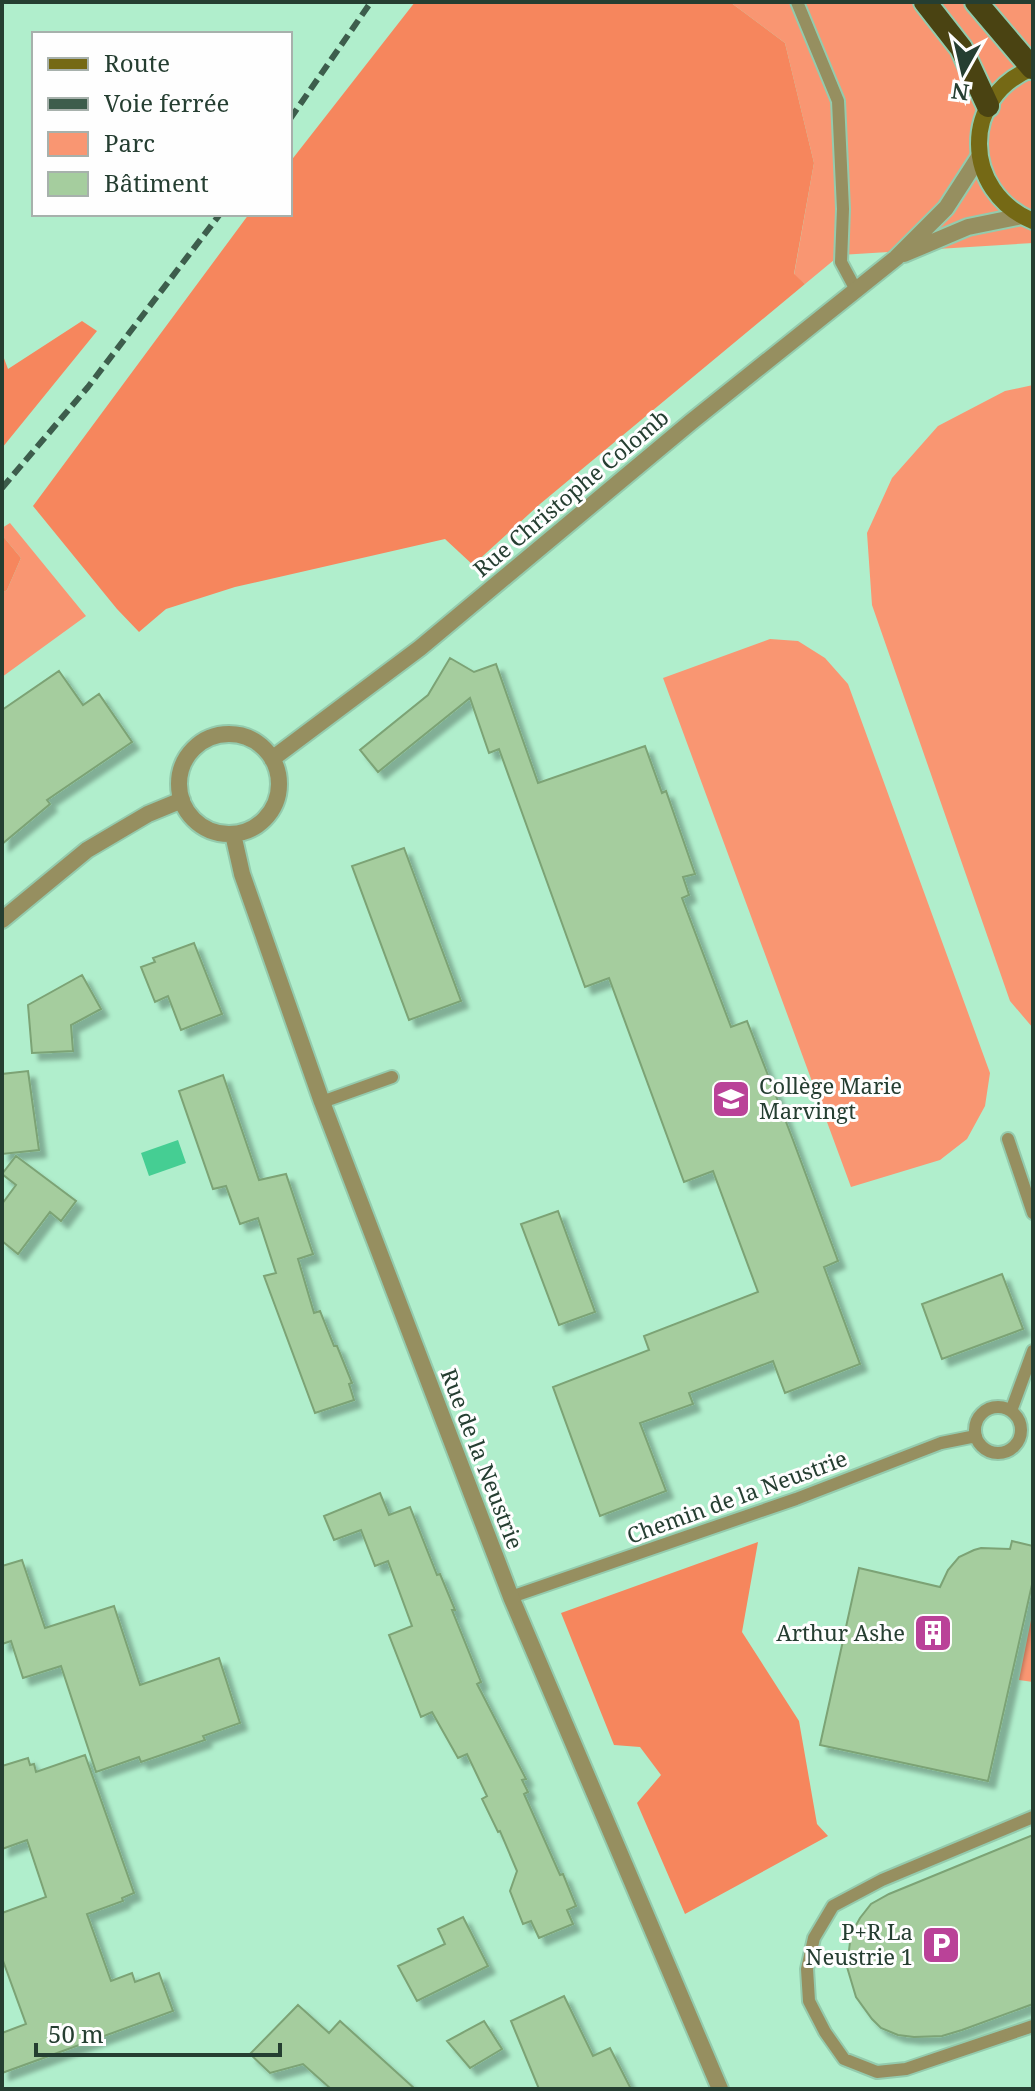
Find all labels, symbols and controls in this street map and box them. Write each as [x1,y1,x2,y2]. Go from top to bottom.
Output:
legend [32,32,292,216]
north arrow [923,32,1003,112]
text: Route [104,46,170,79]
text: N [949,77,971,109]
text: Voie ferrée [104,86,229,119]
text: Parc [104,126,155,159]
text: Bâtiment [104,166,209,199]
street label: Rue Christophe Colomb [466,402,674,583]
place label: Collège Marie Marvingt [759,1070,902,1125]
school or university icon: Collège Marie Marvingt [710,1078,752,1120]
street label: Rue de la Neustrie [435,1364,531,1553]
street label: Chemin de la Neustrie [622,1442,851,1550]
building icon: Arthur Ashe [912,1612,954,1654]
place label: Arthur Ashe [776,1617,905,1647]
place label: P+R La Neustrie 1 [806,1916,913,1971]
parking icon: P+R La Neustrie 1 [920,1924,962,1966]
scale bar [36,2007,280,2057]
text: 50 m [48,2017,104,2050]

